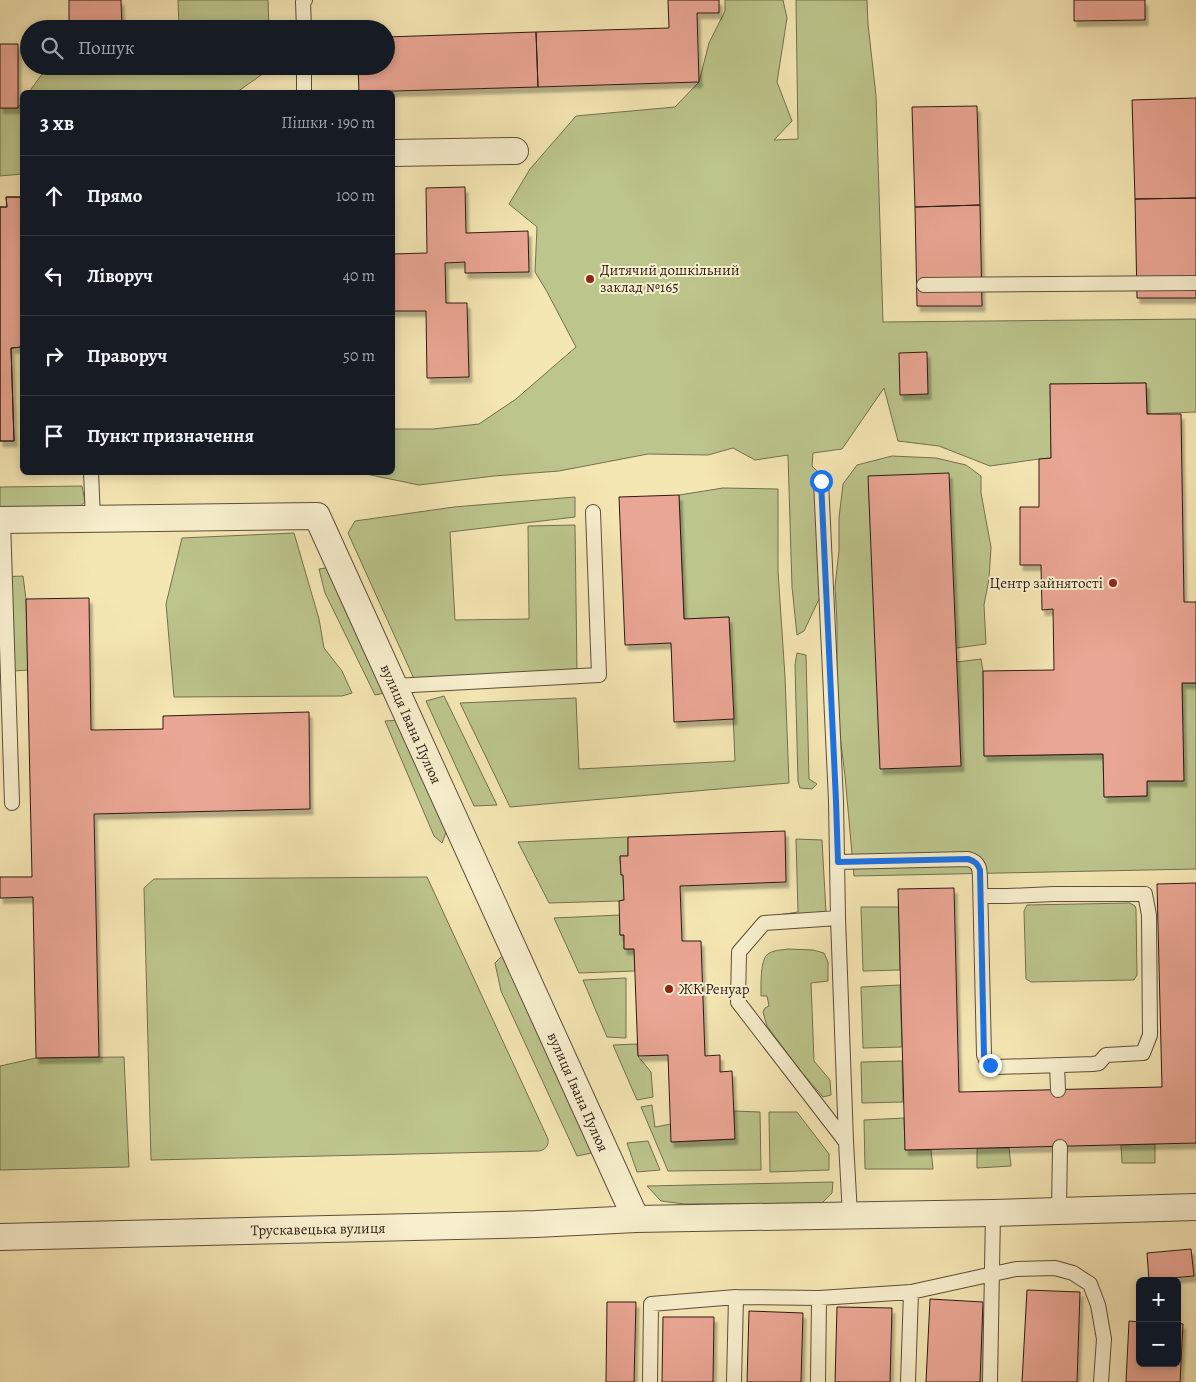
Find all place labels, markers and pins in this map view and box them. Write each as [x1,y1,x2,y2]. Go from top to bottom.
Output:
place label: Дитячий дошкільний заклад №165 [600,260,740,297]
marker: Дитячий дошкільний заклад №165 [584,273,596,285]
place label: Центр зайнятості [989,573,1103,593]
marker: Центр зайнятості [1107,577,1119,589]
place label: ЖК Ренуар [679,979,750,999]
marker: ЖК Ренуар [663,983,675,995]

